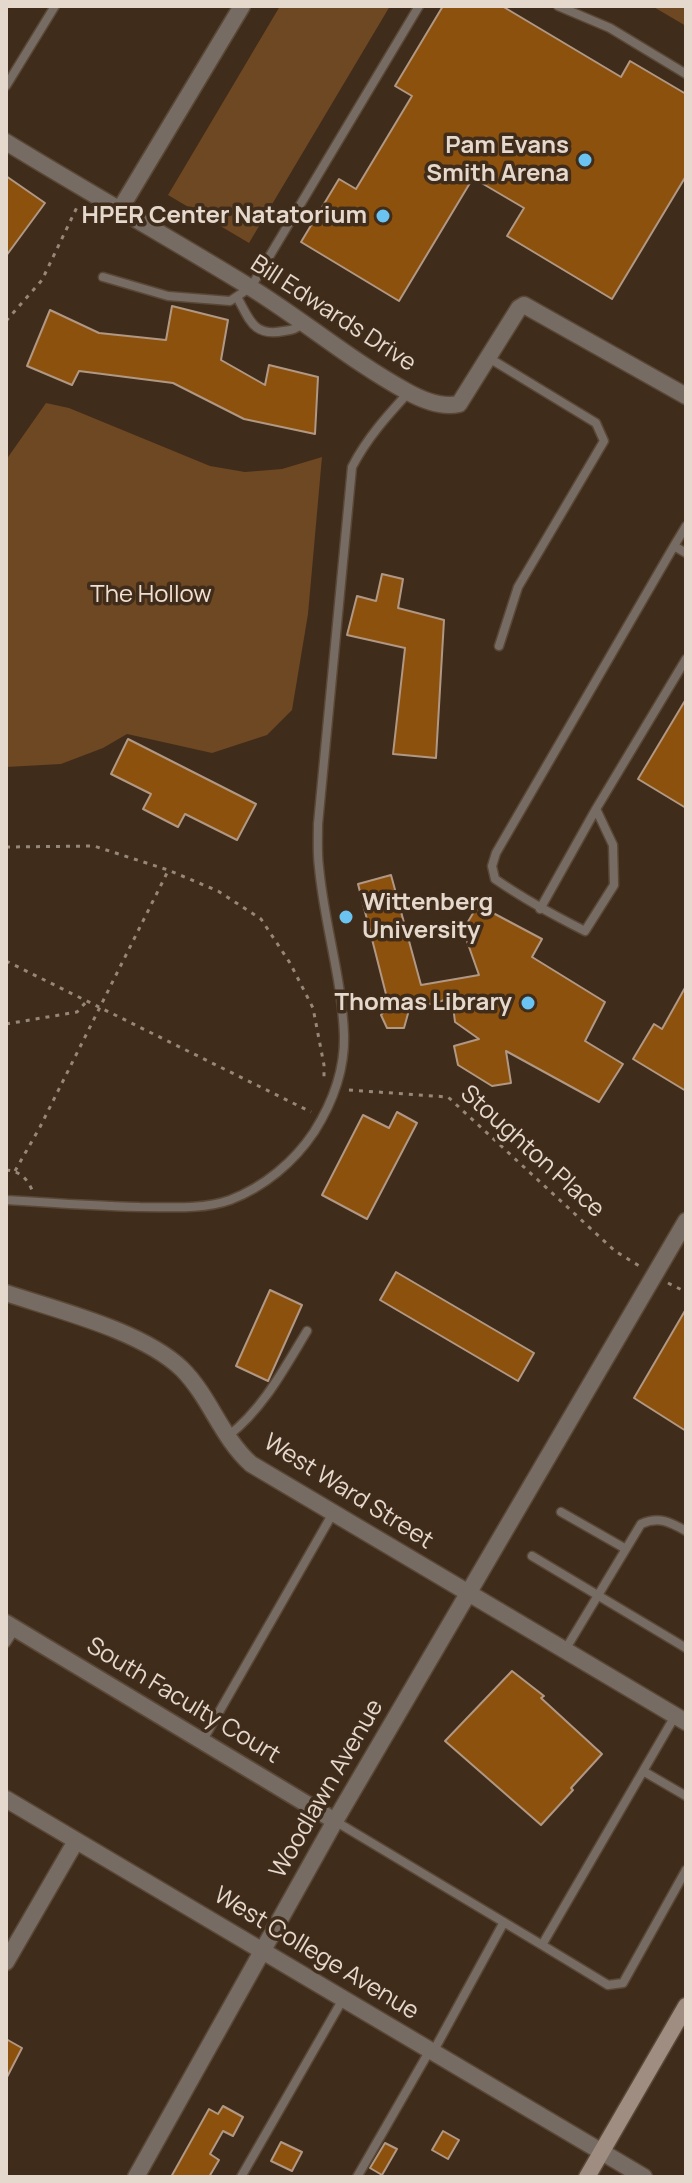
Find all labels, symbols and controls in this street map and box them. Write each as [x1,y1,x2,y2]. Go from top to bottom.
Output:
place label: Pam Evans Smith Arena [426,132,569,188]
marker: Pam Evans Smith Arena [576,151,594,169]
place label: HPER Center Natatorium [82,202,367,230]
marker: HPER Center Natatorium [374,207,392,225]
street label: Bill Edwards Drive [245,250,421,378]
park label: The Hollow [90,581,212,609]
place label: Wittenberg University [362,889,493,945]
marker: Wittenberg University [337,908,355,926]
place label: Thomas Library [334,989,512,1017]
marker: Thomas Library [519,994,537,1012]
street label: Stoughton Place [454,1080,610,1224]
street label: West Ward Street [258,1428,438,1556]
street label: South Faculty Court [81,1632,285,1770]
street label: Woodlawn Avenue [264,1694,390,1884]
street label: West College Avenue [208,1881,424,2027]

